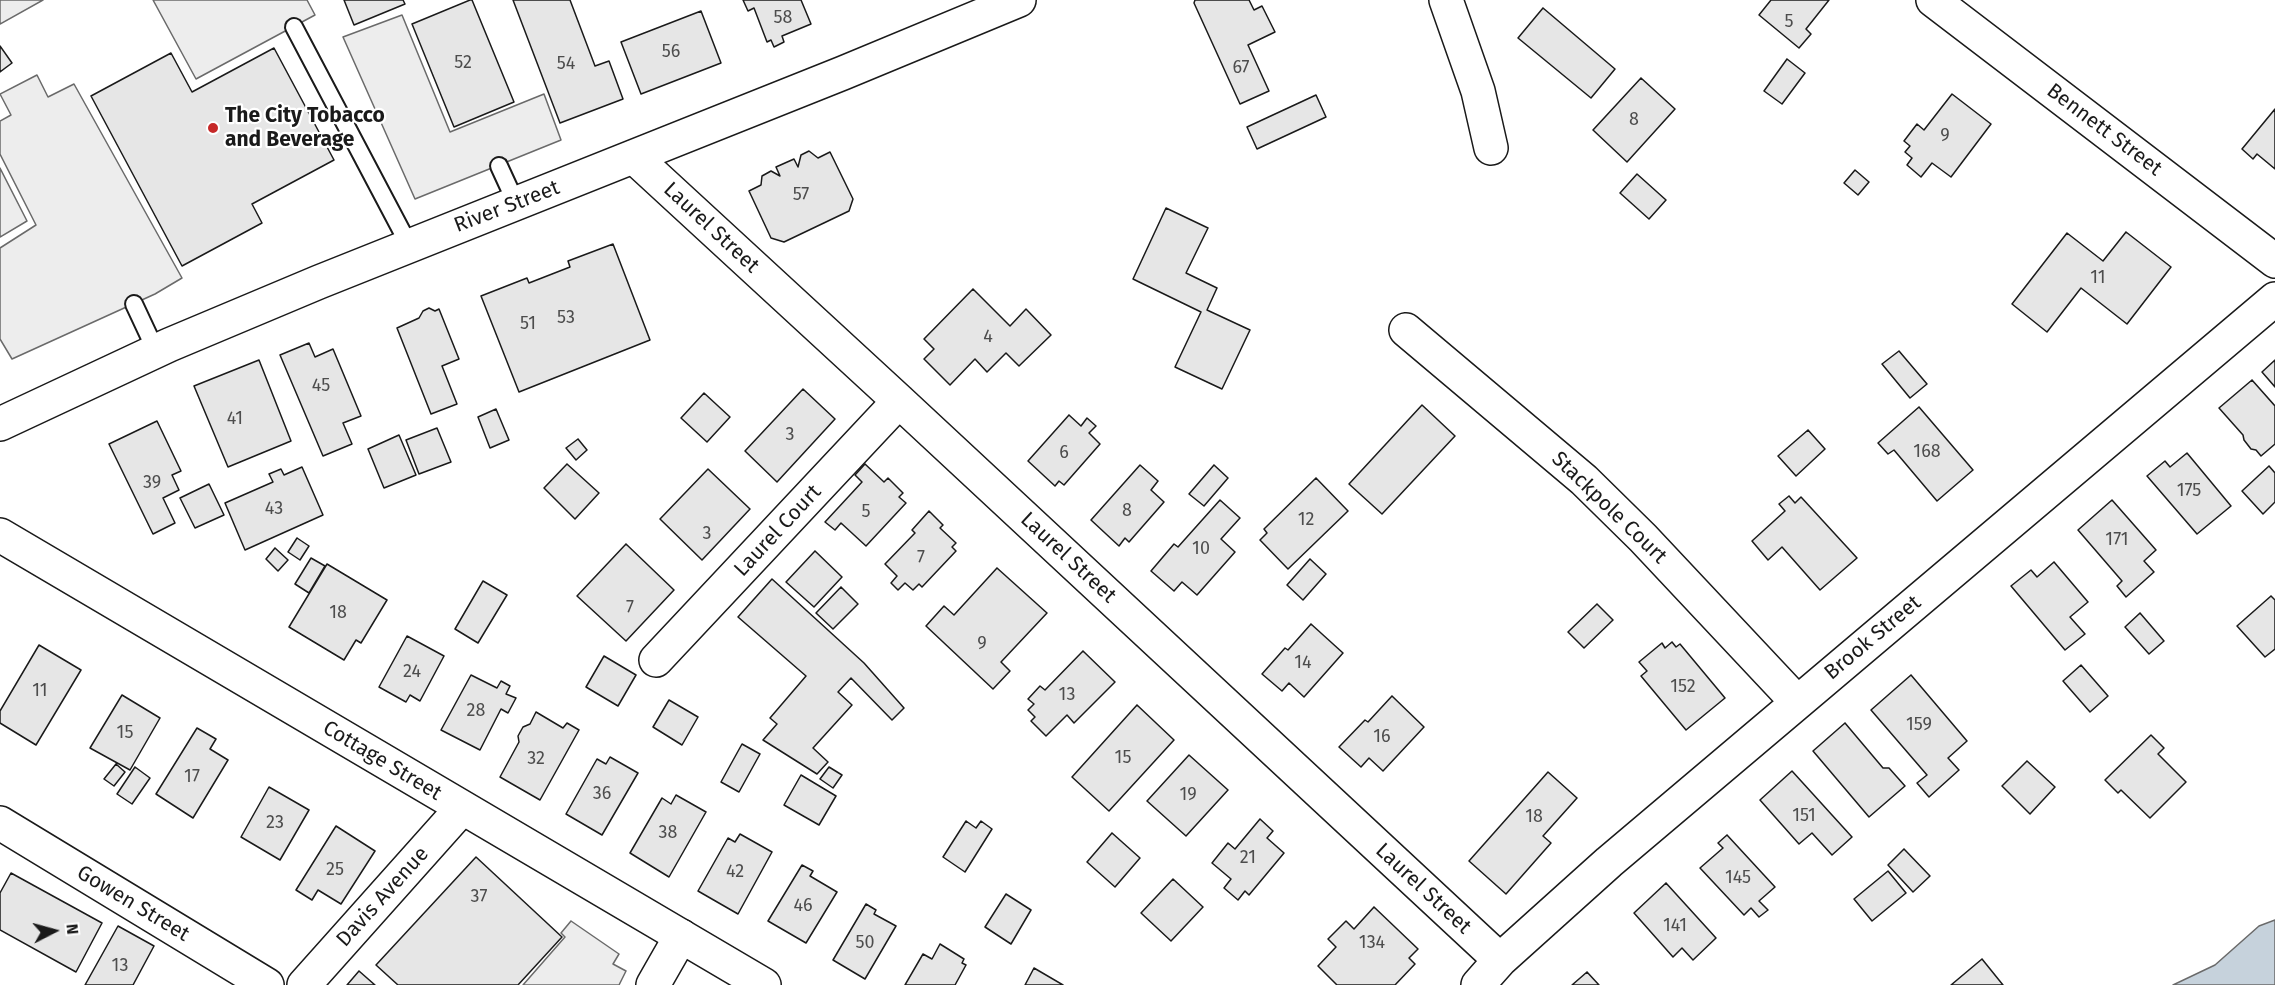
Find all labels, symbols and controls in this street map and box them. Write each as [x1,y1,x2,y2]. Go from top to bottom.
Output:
house number: 58 [774,7,792,29]
house number: 5 [1784,11,1794,33]
house number: 56 [662,41,680,63]
house number: 52 [454,52,472,74]
house number: 54 [557,53,575,75]
house number: 67 [1232,57,1250,79]
street label: Bennett Street [2041,78,2167,182]
place label: The City Tobacco and Beverage [225,103,385,153]
house number: 8 [1629,109,1639,131]
marker: The City Tobacco and Beverage [206,121,220,135]
house number: 9 [1940,125,1950,147]
street label: River Street [451,175,563,239]
street label: Laurel Street [658,177,764,279]
house number: 57 [793,184,809,206]
house number: 11 [2090,267,2106,289]
house number: 53 [557,307,575,329]
house number: 51 [520,313,536,335]
house number: 4 [983,326,993,348]
house number: 45 [312,375,330,397]
house number: 41 [227,408,243,430]
house number: 3 [786,424,794,446]
house number: 168 [1913,441,1941,463]
house number: 6 [1059,442,1069,464]
street label: Stackpole Court [1546,447,1672,569]
house number: 39 [143,472,161,494]
street label: Laurel Court [729,480,827,582]
house number: 175 [2177,480,2201,502]
house number: 43 [265,498,283,520]
house number: 8 [1122,500,1132,522]
house number: 5 [861,501,871,523]
street label: Laurel Street [1015,507,1121,609]
house number: 12 [1298,509,1314,531]
house number: 3 [703,523,711,545]
house number: 171 [2105,529,2129,551]
house number: 10 [1192,538,1210,560]
house number: 7 [917,547,925,569]
street label: Brook Street [1820,590,1926,686]
house number: 7 [626,597,634,619]
house number: 18 [329,602,347,624]
house number: 9 [977,633,987,655]
house number: 14 [1294,652,1312,674]
house number: 24 [403,661,421,683]
house number: 152 [1670,676,1696,698]
house number: 11 [32,680,48,702]
house number: 13 [1059,684,1075,706]
house number: 28 [467,700,485,722]
house number: 159 [1906,714,1932,736]
street label: Cottage Street [318,716,446,806]
house number: 15 [117,722,133,744]
house number: 16 [1373,726,1391,748]
house number: 15 [1115,747,1131,769]
house number: 32 [527,748,545,770]
house number: 17 [184,766,200,788]
house number: 36 [593,783,611,805]
house number: 19 [1179,784,1197,806]
house number: 151 [1792,805,1816,827]
house number: 18 [1525,806,1543,828]
house number: 23 [266,812,284,834]
house number: 38 [659,822,677,844]
street label: Laurel Street [1370,838,1476,940]
street label: Davis Avenue [332,842,434,952]
house number: 21 [1240,847,1256,869]
house number: 25 [326,859,344,881]
street label: Gowen Street [72,861,194,947]
house number: 42 [726,861,744,883]
house number: 145 [1725,867,1751,889]
house number: 37 [471,886,487,908]
house number: 46 [793,895,813,917]
north arrow [24,901,84,961]
house number: 141 [1663,915,1687,937]
text: N [62,923,82,935]
house number: 50 [855,932,875,954]
house number: 134 [1359,932,1385,954]
house number: 13 [112,955,128,977]

